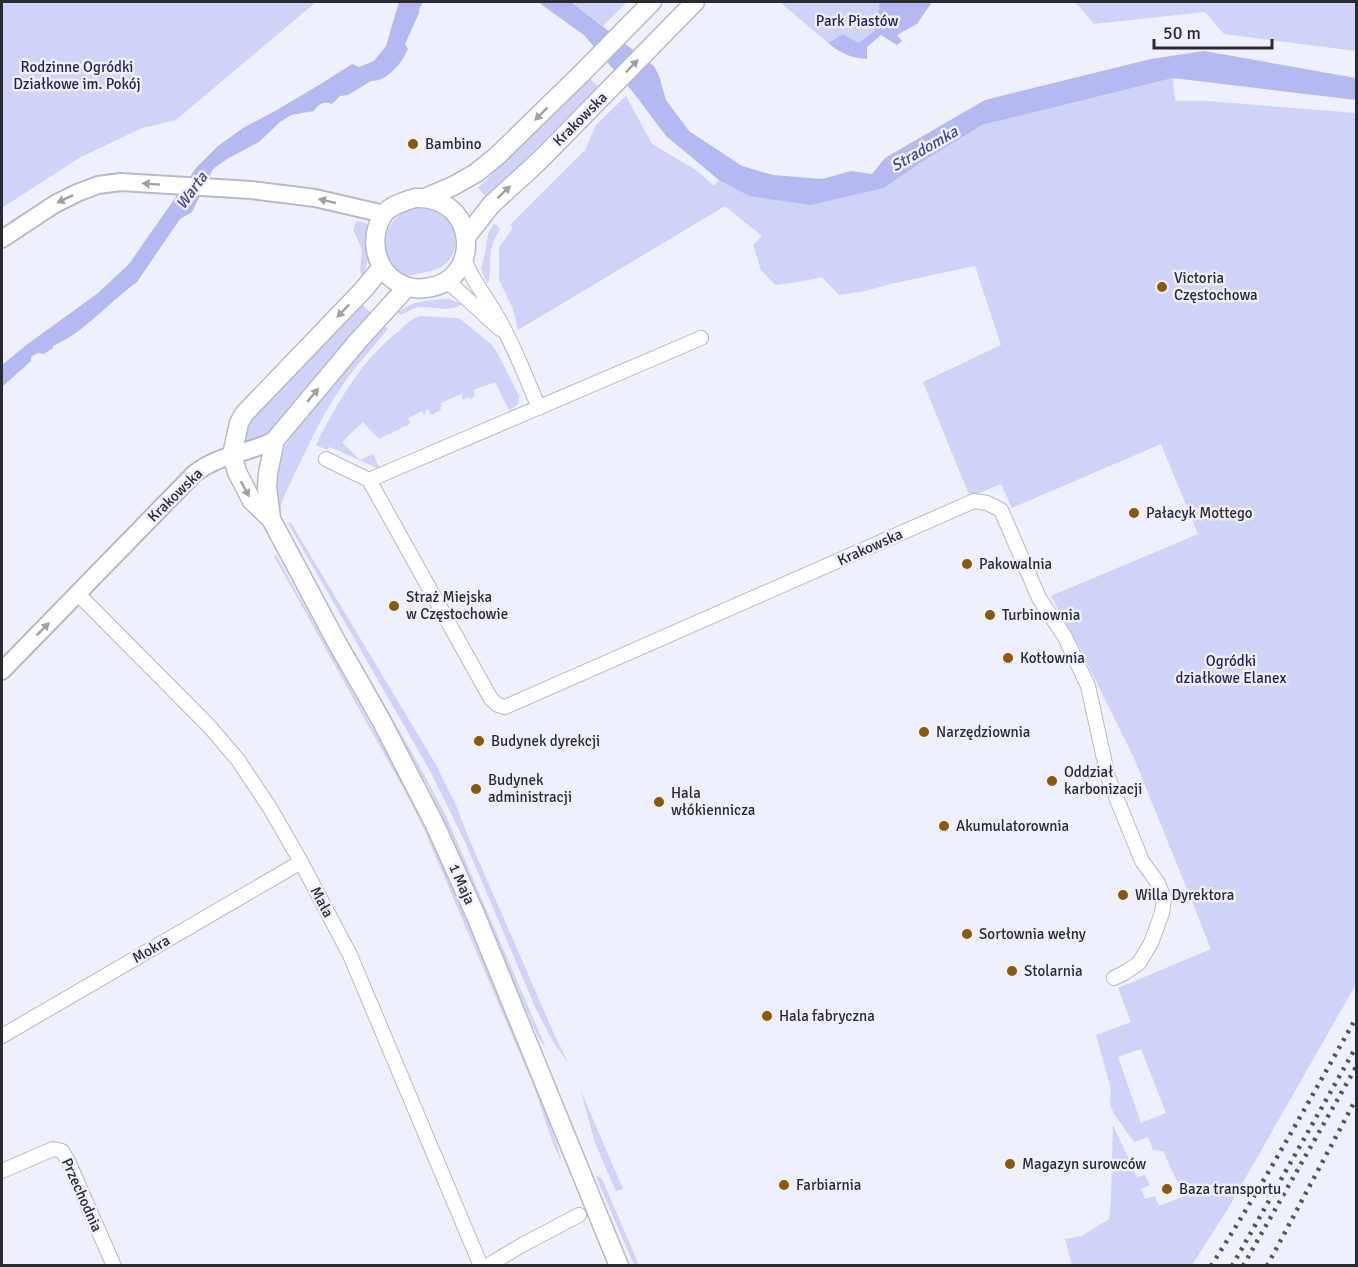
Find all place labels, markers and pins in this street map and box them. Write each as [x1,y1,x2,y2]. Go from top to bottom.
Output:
place label: Bambino [425,135,482,153]
marker: Bambino [406,137,420,151]
place label: Victoria Częstochowa [1174,269,1258,304]
marker: Victoria Częstochowa [1155,280,1169,294]
place label: Pałacyk Mottego [1146,504,1253,522]
marker: Pałacyk Mottego [1127,506,1141,520]
place label: Pakowalnia [979,555,1052,573]
marker: Pakowalnia [960,557,974,571]
place label: Straż Miejska w Częstochowie [406,588,508,623]
marker: Straż Miejska w Częstochowie [387,599,401,613]
place label: Turbinownia [1002,606,1080,624]
marker: Turbinownia [983,608,997,622]
place label: Kotłownia [1020,649,1085,667]
marker: Kotłownia [1001,651,1015,665]
place label: Narzędziownia [936,723,1030,741]
marker: Narzędziownia [917,725,931,739]
place label: Budynek dyrekcji [491,732,600,750]
marker: Budynek dyrekcji [472,734,486,748]
place label: Oddział karbonizacji [1064,763,1142,798]
place label: Budynek administracji [488,771,572,806]
marker: Oddział karbonizacji [1045,774,1059,788]
marker: Budynek administracji [469,782,483,796]
place label: Hala włókiennicza [671,784,755,819]
marker: Hala włókiennicza [652,795,666,809]
place label: Akumulatorownia [956,817,1069,835]
marker: Akumulatorownia [937,819,951,833]
place label: Willa Dyrektora [1135,886,1234,904]
marker: Willa Dyrektora [1116,888,1130,902]
place label: Sortownia wełny [979,925,1086,943]
marker: Sortownia wełny [960,927,974,941]
place label: Stolarnia [1024,962,1083,980]
marker: Stolarnia [1005,964,1019,978]
place label: Hala fabryczna [779,1007,875,1025]
marker: Hala fabryczna [760,1009,774,1023]
place label: Magazyn surowców [1022,1155,1146,1173]
marker: Magazyn surowców [1003,1157,1017,1171]
place label: Farbiarnia [796,1176,861,1194]
marker: Farbiarnia [777,1178,791,1192]
place label: Baza transportu [1179,1180,1281,1198]
marker: Baza transportu [1160,1182,1174,1196]

